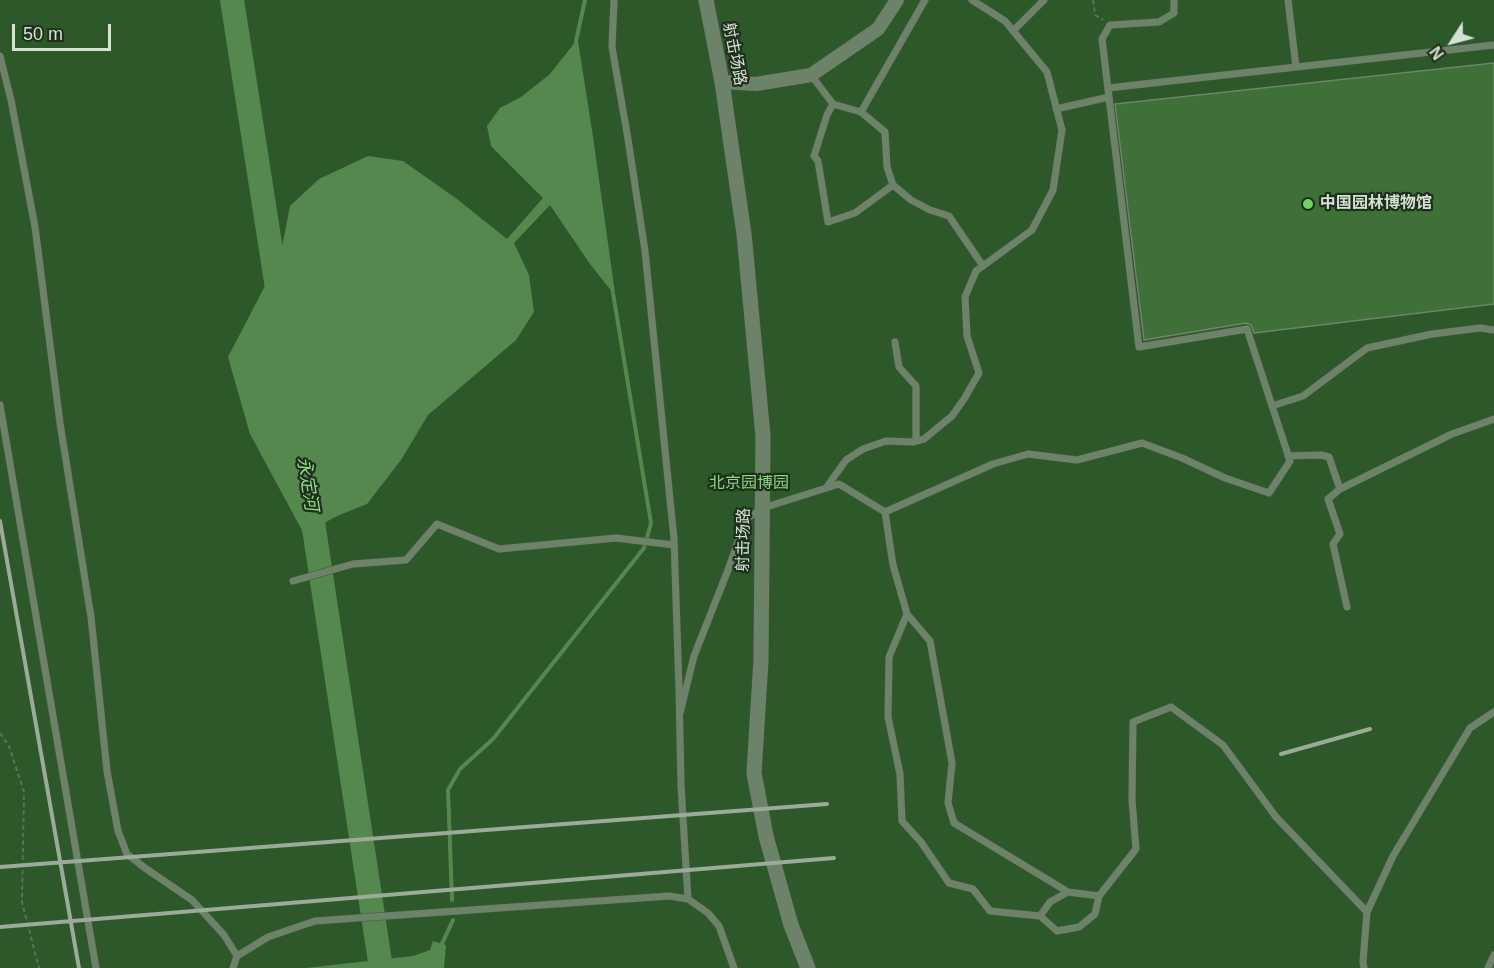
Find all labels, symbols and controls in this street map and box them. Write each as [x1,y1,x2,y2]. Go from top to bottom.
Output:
scale bar [15,12,114,50]
north arrow [1422,12,1482,72]
street label: 射击场路 [718,21,750,87]
text: 50 m [23,24,63,44]
text: N [1427,43,1447,63]
place label: 中国园林博物馆 [1320,194,1432,214]
marker: 中国园林博物馆 [1301,197,1315,211]
water label: 永定河 [292,456,322,512]
park label: 北京园博园 [709,474,789,494]
street label: 射击场路 [734,508,754,572]

